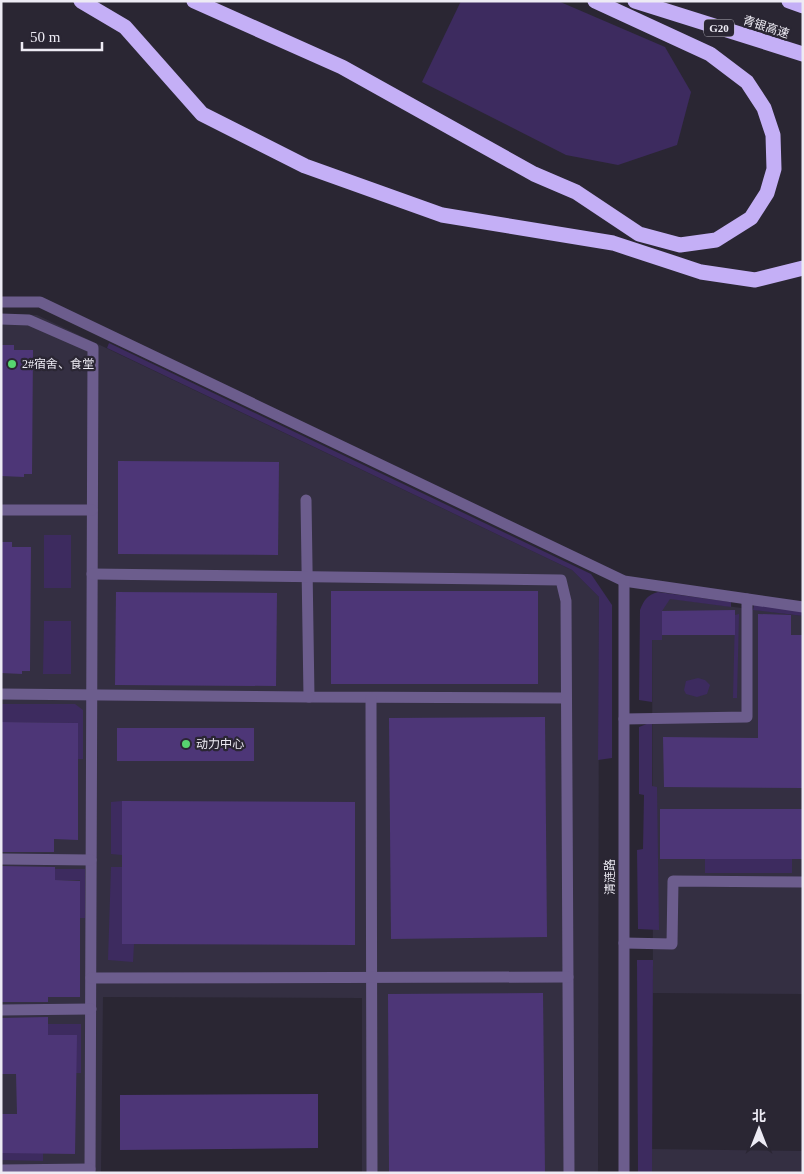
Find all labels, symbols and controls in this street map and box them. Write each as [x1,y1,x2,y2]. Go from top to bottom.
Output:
street label: 青银高速 [741,13,791,41]
road number: G20 [704,19,734,36]
scale bar [22,20,102,52]
text: 50 m [30,29,61,45]
place label: 2#宿舍、食堂 [22,357,94,371]
marker: 2#宿舍、食堂 [6,358,18,370]
place label: 动力中心 [196,737,244,751]
marker: 动力中心 [180,738,192,750]
street label: 清涟路 [603,859,617,895]
north arrow [734,1104,784,1154]
text: 北 [752,1109,766,1124]

